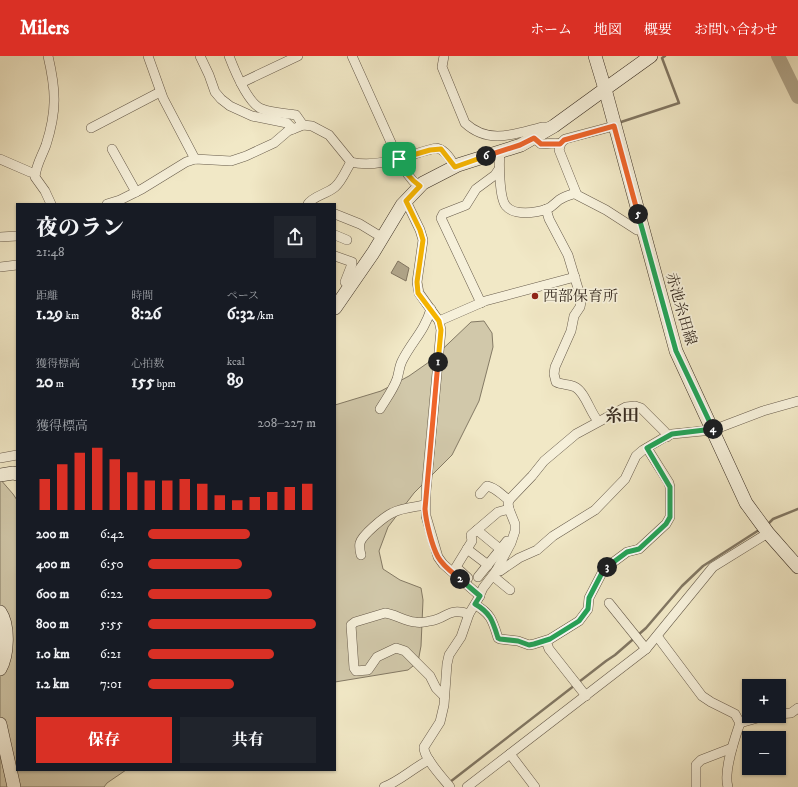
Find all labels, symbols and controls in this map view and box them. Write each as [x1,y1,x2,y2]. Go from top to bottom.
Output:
text: Milers [20,17,69,40]
text: ホーム [530,21,572,39]
text: 地図 [594,21,622,39]
text: 概要 [644,21,672,39]
text: お問い合わせ [694,21,778,39]
pin [382,142,416,176]
pin: 6 [476,146,496,166]
icon: arrive [388,148,410,170]
text: 6 [483,149,489,163]
pin: 5 [628,204,648,224]
text: 5 [635,207,641,221]
text: 夜のラン [36,215,124,242]
button: share [274,216,316,258]
text: 21:48 [36,244,65,260]
street label: 赤池糸田線 [662,270,700,348]
place label: 西部保育所 [543,287,618,306]
text: 距離 [36,289,58,303]
text: 時間 [131,289,153,303]
text: ペース [227,289,259,303]
marker: 西部保育所 [530,291,540,301]
text: 1.29 [36,303,63,325]
text: 8:26 [131,303,161,325]
text: 6:32 [227,303,255,325]
text: km [63,309,79,323]
text: /km [255,309,274,323]
pin: 1 [428,352,448,372]
text: kcal [227,355,245,369]
text: 1 [436,355,440,369]
text: 獲得標高 [36,357,80,371]
text: 心拍数 [131,357,164,371]
text: 89 [227,369,244,391]
text: 20 [36,371,54,393]
text: 155 [131,371,154,393]
text: m [54,377,64,391]
text: bpm [154,377,176,391]
district label: 糸田 [605,405,639,427]
text: 208–227 m [257,415,316,431]
text: 獲得標高 [36,418,88,434]
pin: 4 [703,419,723,439]
text: 4 [710,422,716,436]
text: 200 m [36,526,69,542]
text: 6:42 [100,526,124,542]
text: 400 m [36,556,70,572]
text: 6:50 [100,556,124,572]
pin: 3 [597,557,617,577]
text: 3 [605,560,609,574]
pin: 2 [450,569,470,589]
text: 2 [457,572,463,586]
text: 600 m [36,586,69,602]
text: 6:22 [100,586,123,602]
text: 800 m [36,616,69,632]
text: 5:55 [100,616,123,632]
text: 1.0 km [36,646,70,662]
text: 6:21 [100,646,121,662]
text: 1.2 km [36,676,69,692]
text: 7:01 [100,676,122,692]
map controls [742,679,786,775]
button: + [742,679,786,723]
button: 保存 [36,717,172,763]
button: 共有 [180,717,316,763]
button: − [742,731,786,775]

